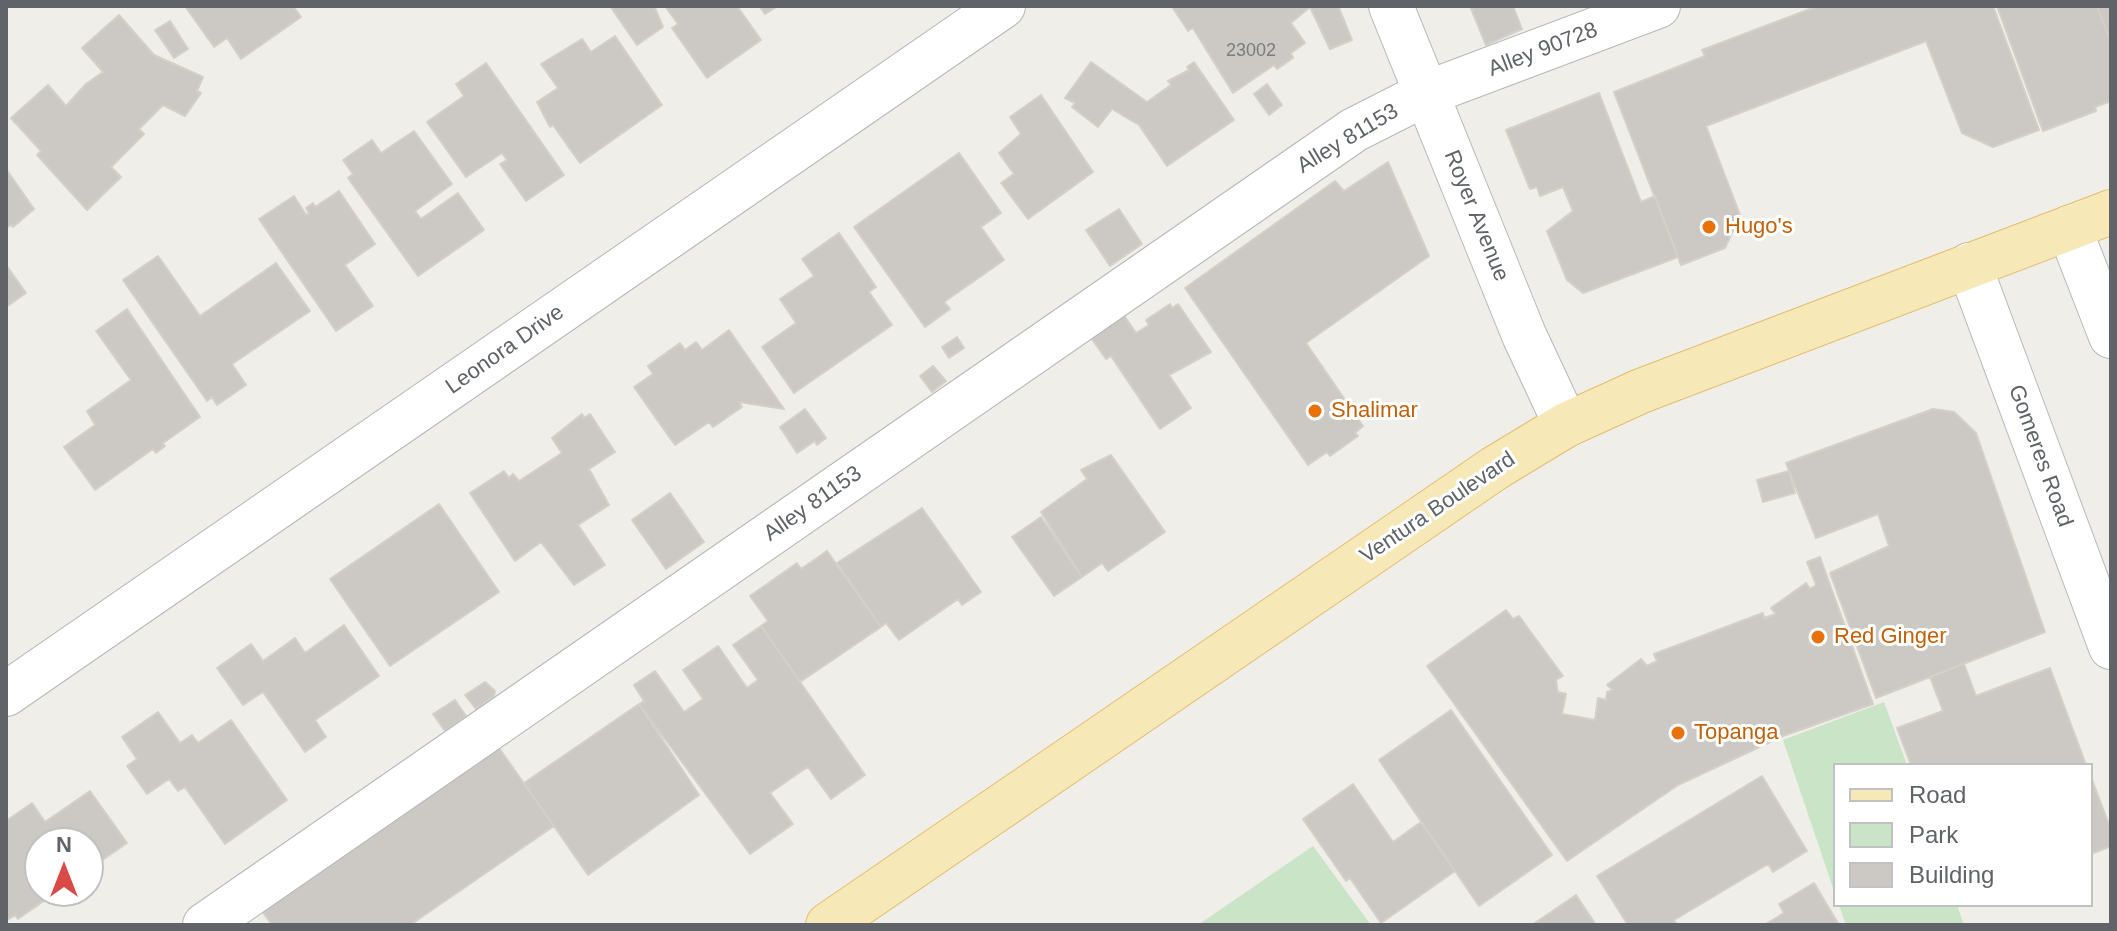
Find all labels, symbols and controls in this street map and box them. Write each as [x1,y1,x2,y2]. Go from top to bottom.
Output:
street label: Alley 90728 [1485,17,1601,83]
house number: 23002 [1226,40,1276,62]
street label: Alley 81153 [1293,98,1403,180]
street label: Royer Avenue [1438,147,1514,285]
place label: Hugo's [1725,214,1793,240]
marker: Hugo's [1700,218,1718,236]
street label: Leonora Drive [441,300,569,400]
street label: Gomeres Road [2002,381,2078,531]
place label: Shalimar [1331,398,1418,424]
marker: Shalimar [1306,402,1324,420]
street label: Ventura Boulevard [1356,446,1520,570]
street label: Alley 81153 [759,461,867,547]
place label: Red Ginger [1834,624,1947,650]
marker: Red Ginger [1809,628,1827,646]
place label: Topanga [1694,720,1778,746]
marker: Topanga [1669,724,1687,742]
legend [1833,763,2093,907]
text: Road [1909,781,1966,808]
text: Park [1909,821,1958,848]
north arrow [24,827,104,907]
text: N [56,832,72,857]
text: Building [1909,861,1994,888]

